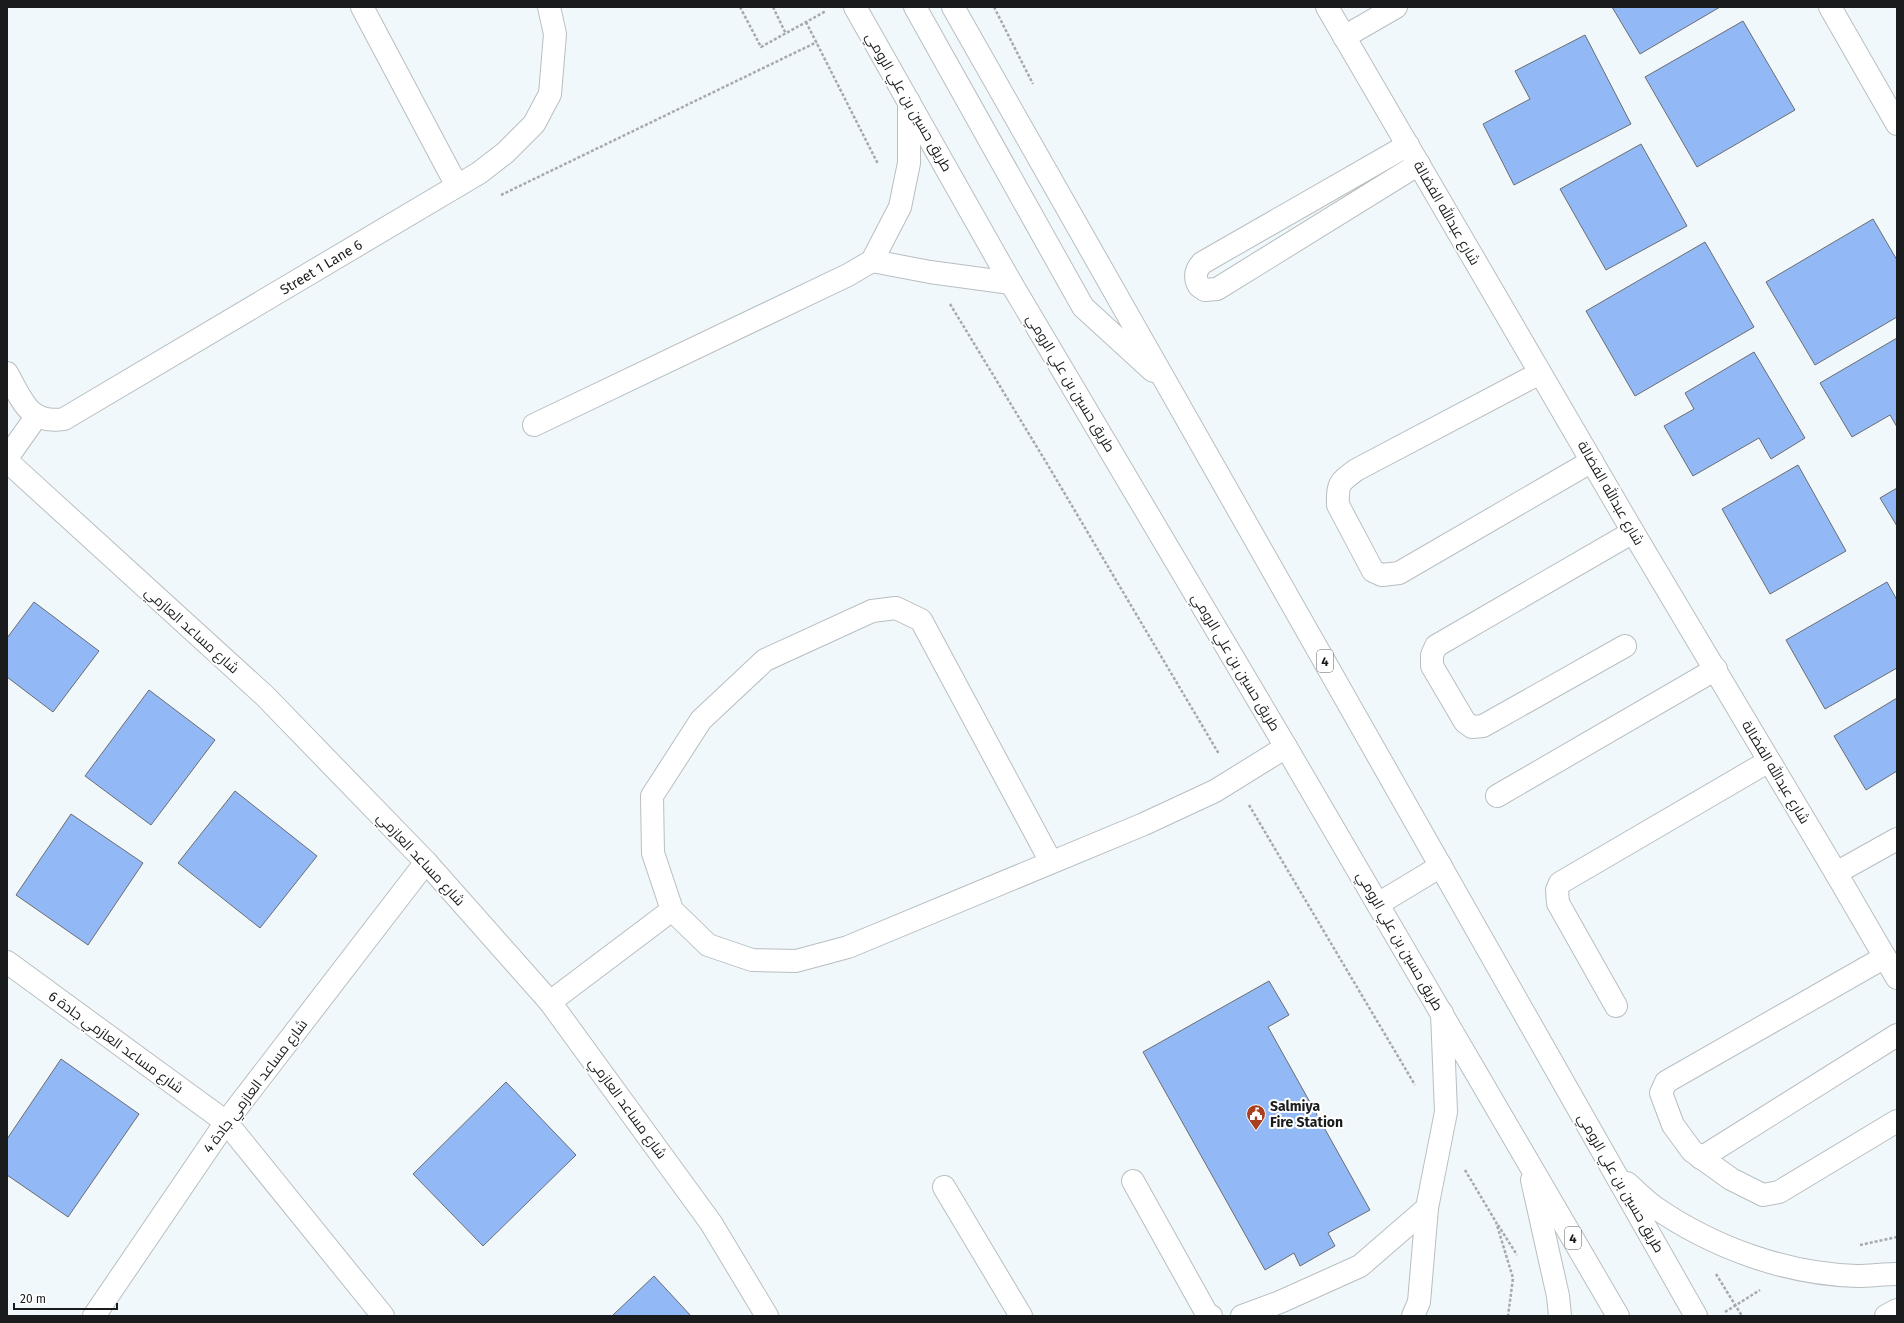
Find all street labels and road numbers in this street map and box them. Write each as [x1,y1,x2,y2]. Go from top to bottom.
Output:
street label: طريق حسين بن علي الرومي [859,30,955,176]
street label: شارع عبدالله الفضالة [1410,158,1484,268]
street label: Street 1 Lane 6 [277,236,365,299]
street label: طريق حسين بن علي الرومي [1020,311,1119,457]
street label: شارع عبدالله الفضالة [1574,438,1648,548]
street label: شارع مساعد العازمي [139,584,242,679]
street label: طريق حسين بن علي الرومي [1185,590,1284,736]
road number: 4 [1317,650,1333,672]
street label: شارع عبدالله الفضالة [1738,717,1814,827]
street label: شارع مساعد العازمي [371,809,468,911]
street label: طريق حسين بن علي الرومي [1350,869,1446,1015]
street label: شارع مساعد العازمي جادة 6 [43,988,187,1100]
street label: شارع مساعد العازمي جادة 4 [200,1016,314,1158]
street label: شارع مساعد العازمي [583,1054,670,1164]
street label: طريق حسين بن علي الرومي [1571,1111,1667,1257]
road number: 4 [1565,1227,1581,1249]

